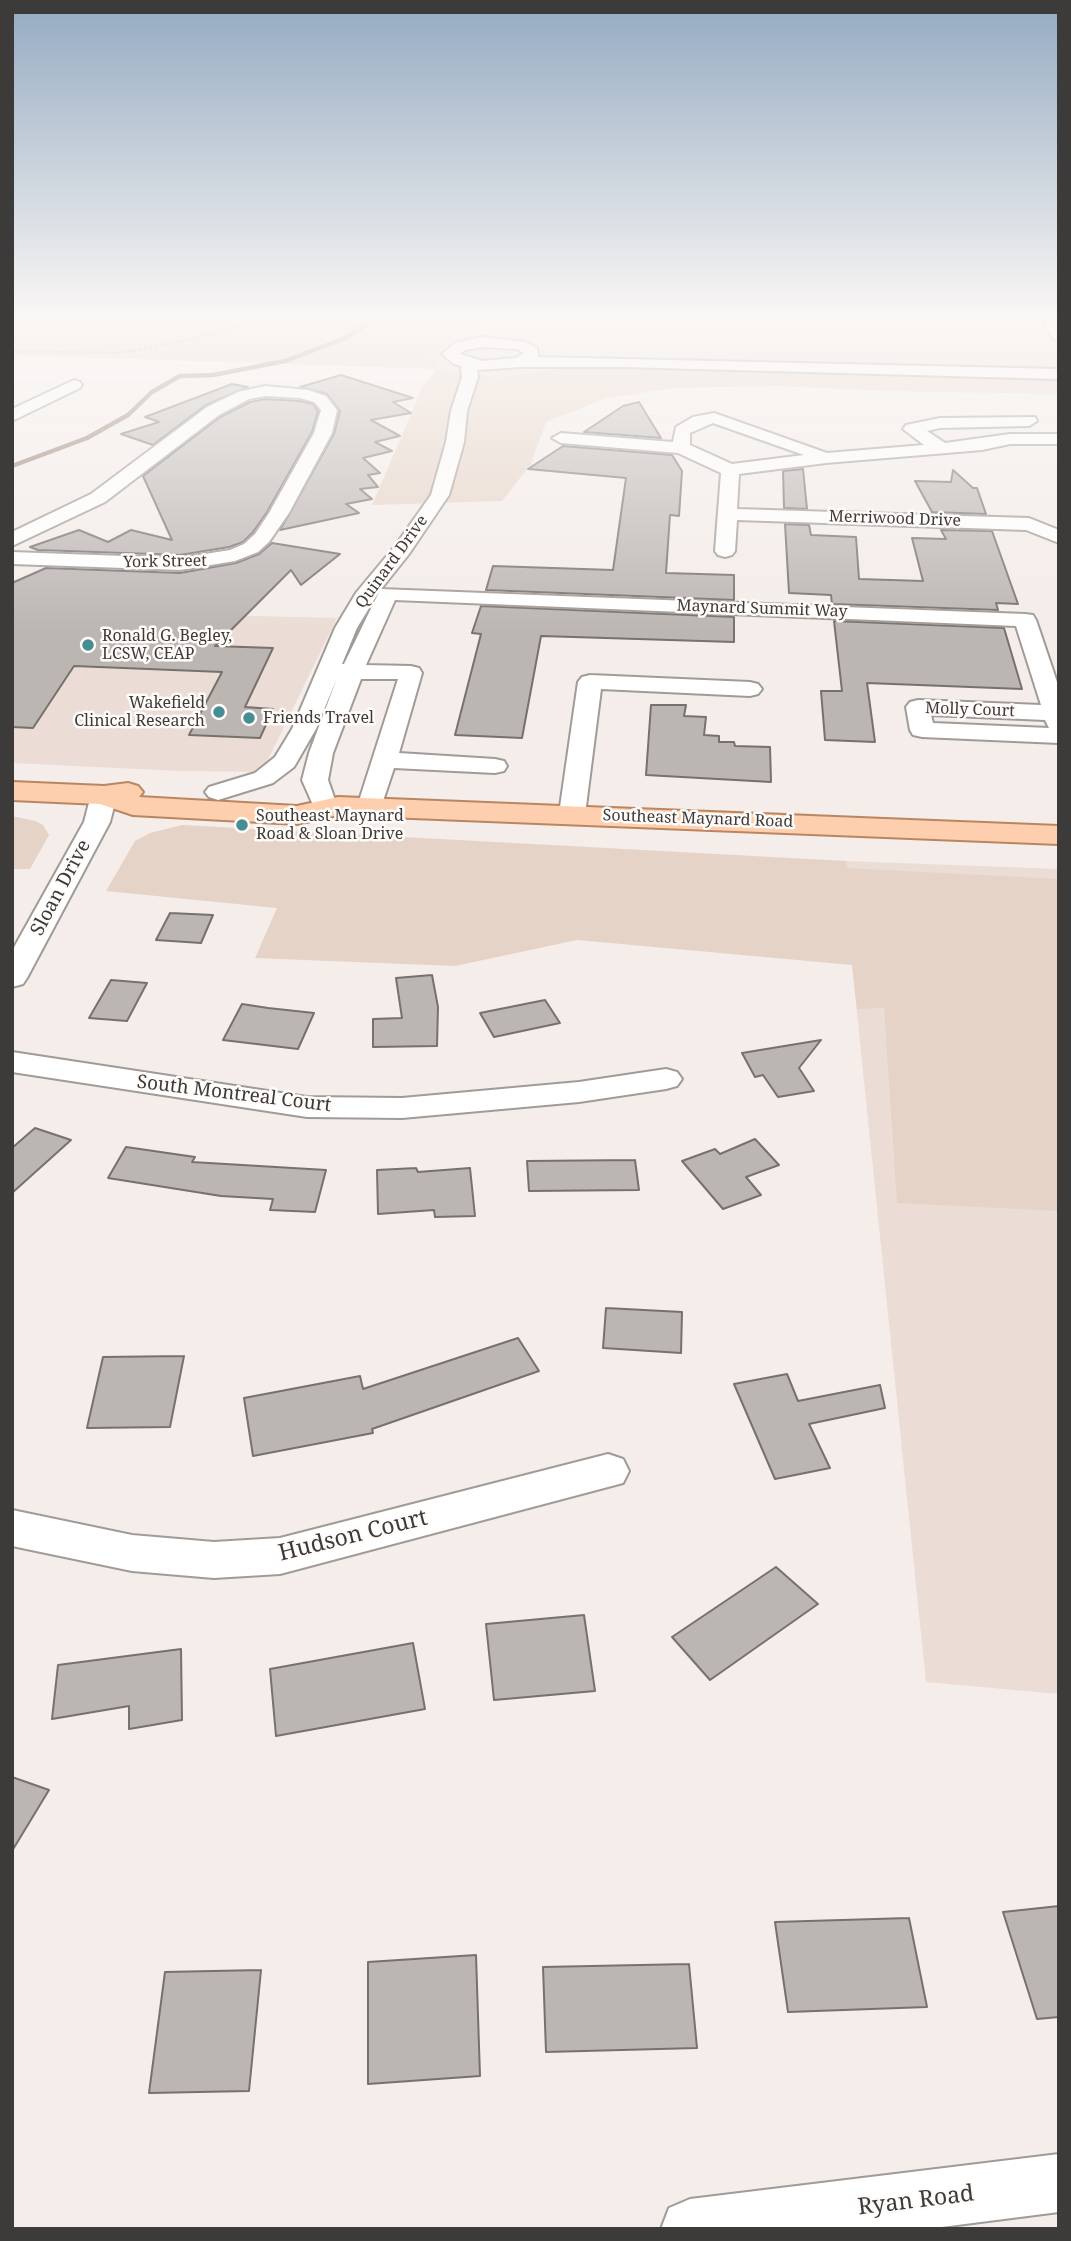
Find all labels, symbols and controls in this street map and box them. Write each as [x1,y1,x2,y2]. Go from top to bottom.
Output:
street label: Merriwood Drive [829,507,961,531]
street label: Quinard Drive [352,512,432,612]
street label: York Street [123,552,207,572]
street label: Maynard Summit Way [676,596,848,622]
place label: Ronald G. Begley, LCSW, CEAP [102,626,232,664]
marker: Ronald G. Begley, LCSW, CEAP [80,637,96,653]
place label: Wakefield Clinical Research [74,693,205,731]
street label: Molly Court [925,699,1015,721]
marker: Wakefield Clinical Research [211,704,227,720]
place label: Friends Travel [263,708,374,728]
marker: Friends Travel [241,710,257,726]
place label: Southeast Maynard Road & Sloan Drive [256,806,404,844]
street label: Southeast Maynard Road [602,806,794,832]
marker: Southeast Maynard Road & Sloan Drive [234,817,250,833]
street label: Sloan Drive [26,836,96,940]
street label: South Montreal Court [135,1071,333,1117]
street label: Hudson Court [276,1504,430,1568]
street label: Ryan Road [856,2180,976,2222]

